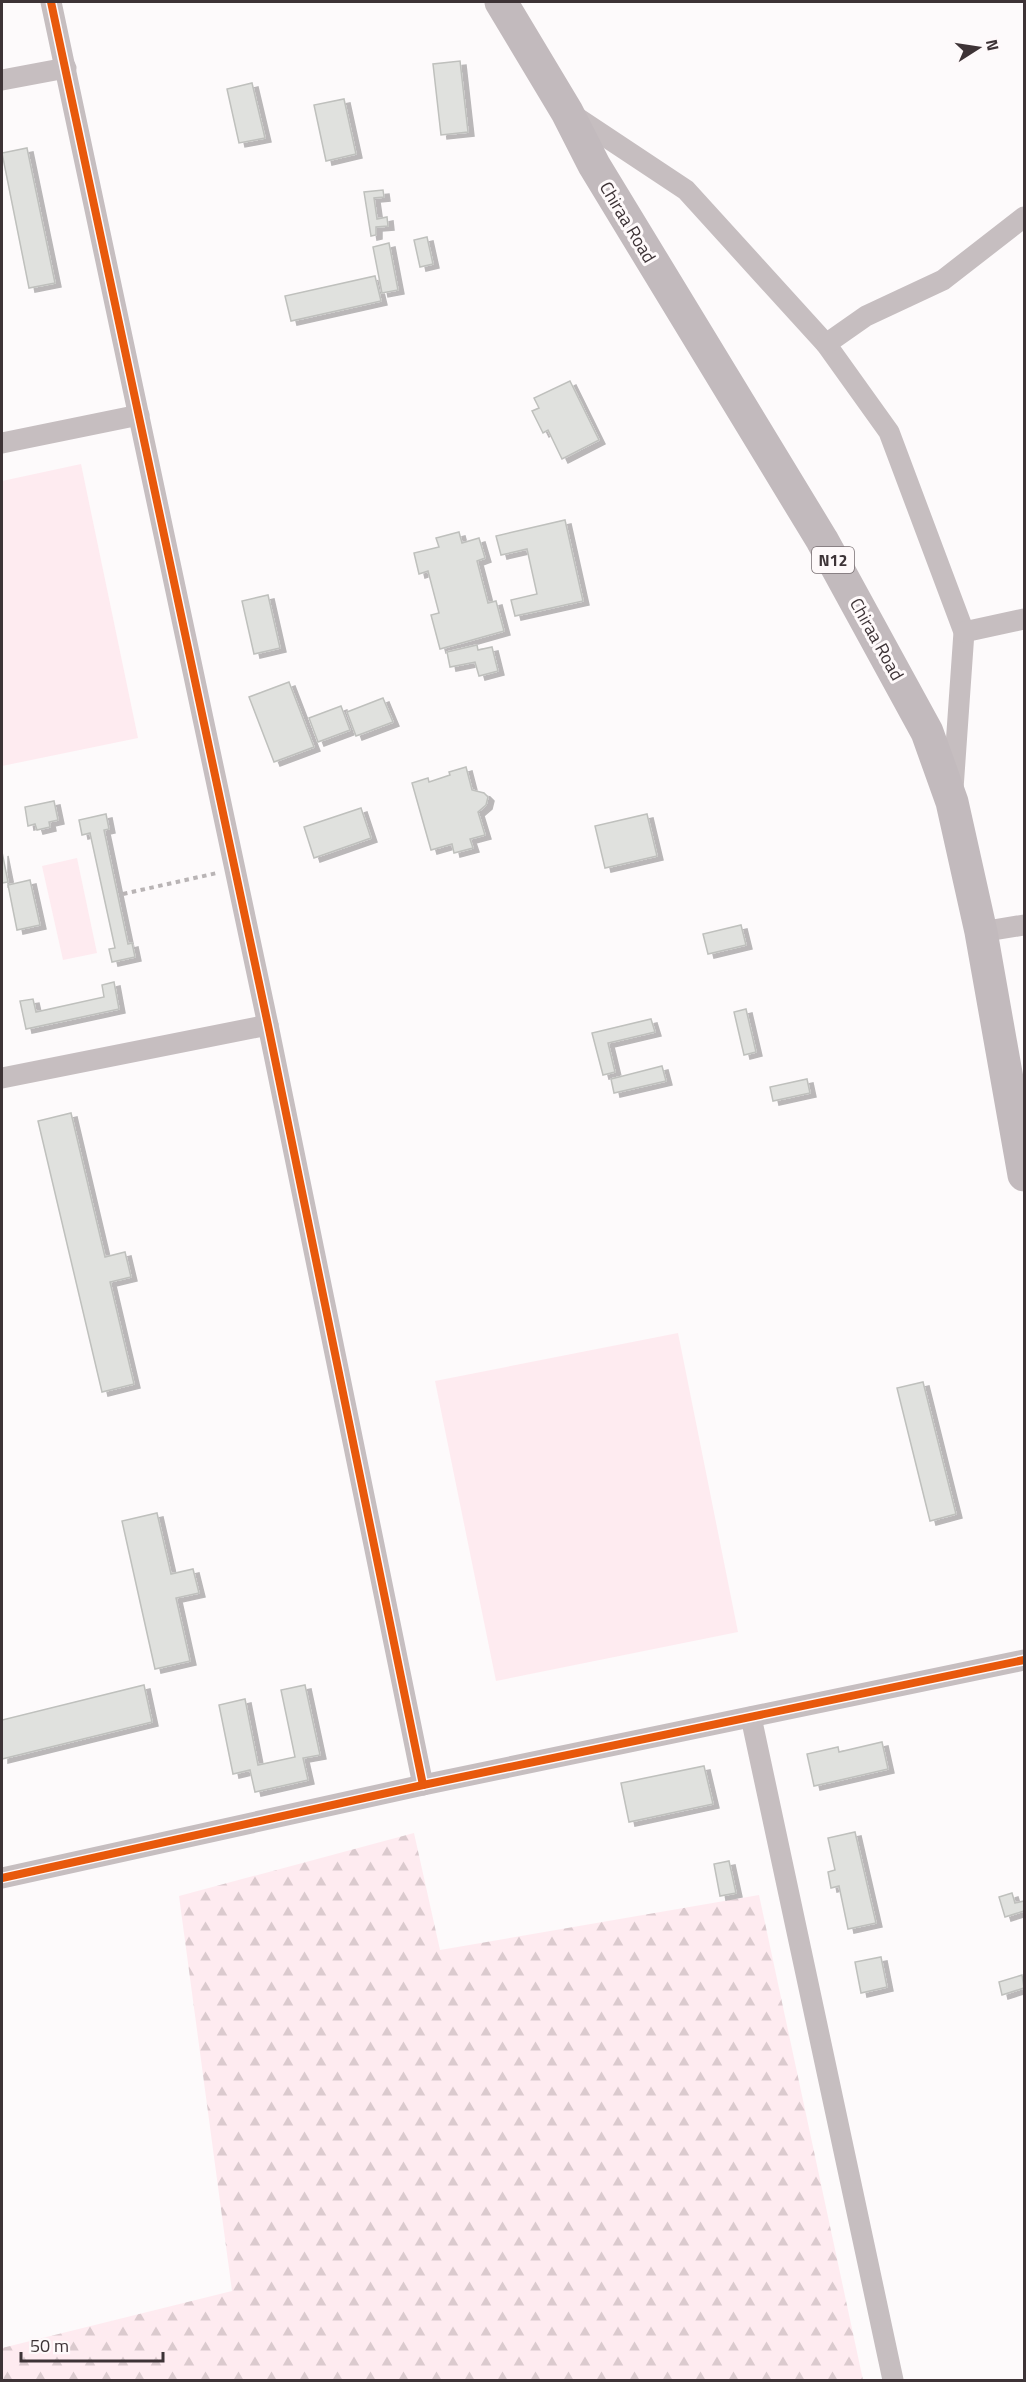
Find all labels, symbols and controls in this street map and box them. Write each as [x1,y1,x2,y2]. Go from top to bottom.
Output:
north arrow [948,18,1008,78]
text: N [980,37,1006,53]
street label: Chiraa Road [593,176,663,268]
road number: N12 [812,547,854,573]
street label: Chiraa Road [843,593,911,685]
scale bar [21,2325,164,2363]
text: 50 m [30,2332,69,2359]

